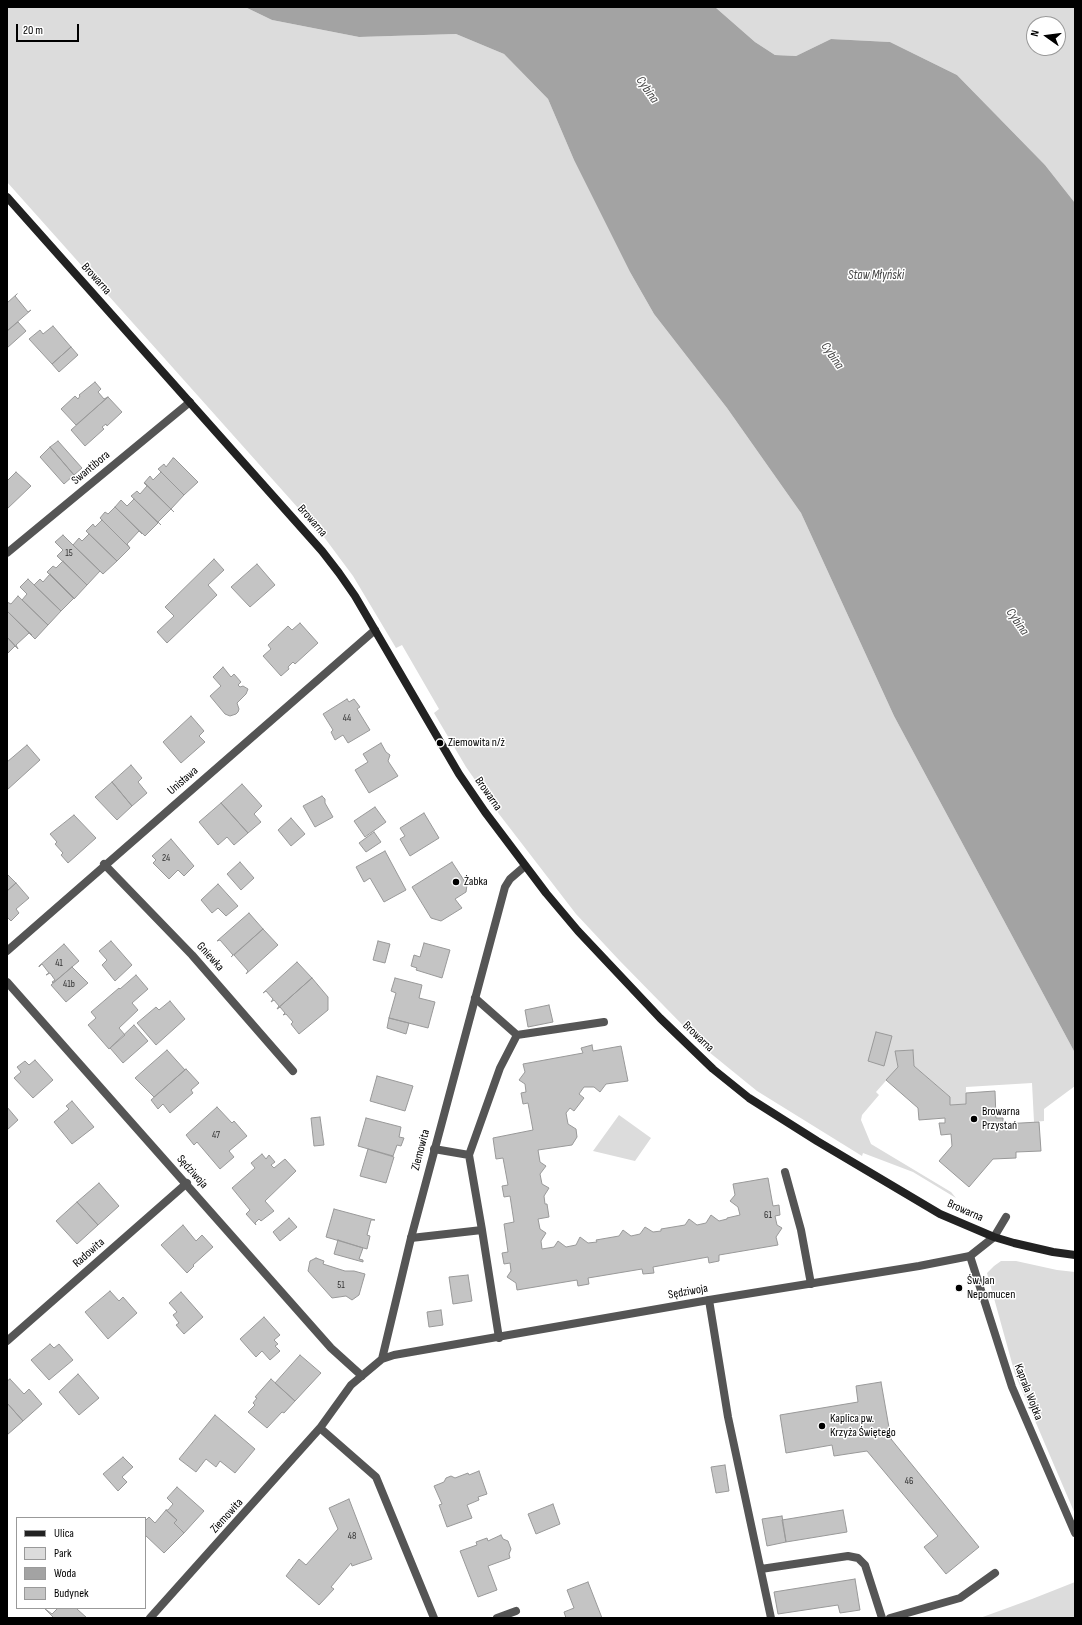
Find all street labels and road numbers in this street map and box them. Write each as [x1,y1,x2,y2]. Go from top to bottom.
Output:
street label: Browarna [78,260,114,298]
street label: Swantibora [69,448,113,488]
street label: Browarna [294,502,330,540]
street label: Unisława [165,764,201,798]
street label: Browarna [471,774,505,814]
street label: Gniewka [193,940,227,974]
street label: Browarna [679,1019,717,1055]
street label: Ziemowita [409,1128,433,1172]
street label: Sędziwoja [173,1152,211,1192]
street label: Browarna [945,1197,985,1225]
street label: Radowita [70,1235,108,1271]
street label: Sędziwoja [667,1281,709,1303]
street label: Kaprala Wojtka [1011,1362,1045,1422]
street label: Ziemowita [208,1496,246,1536]

